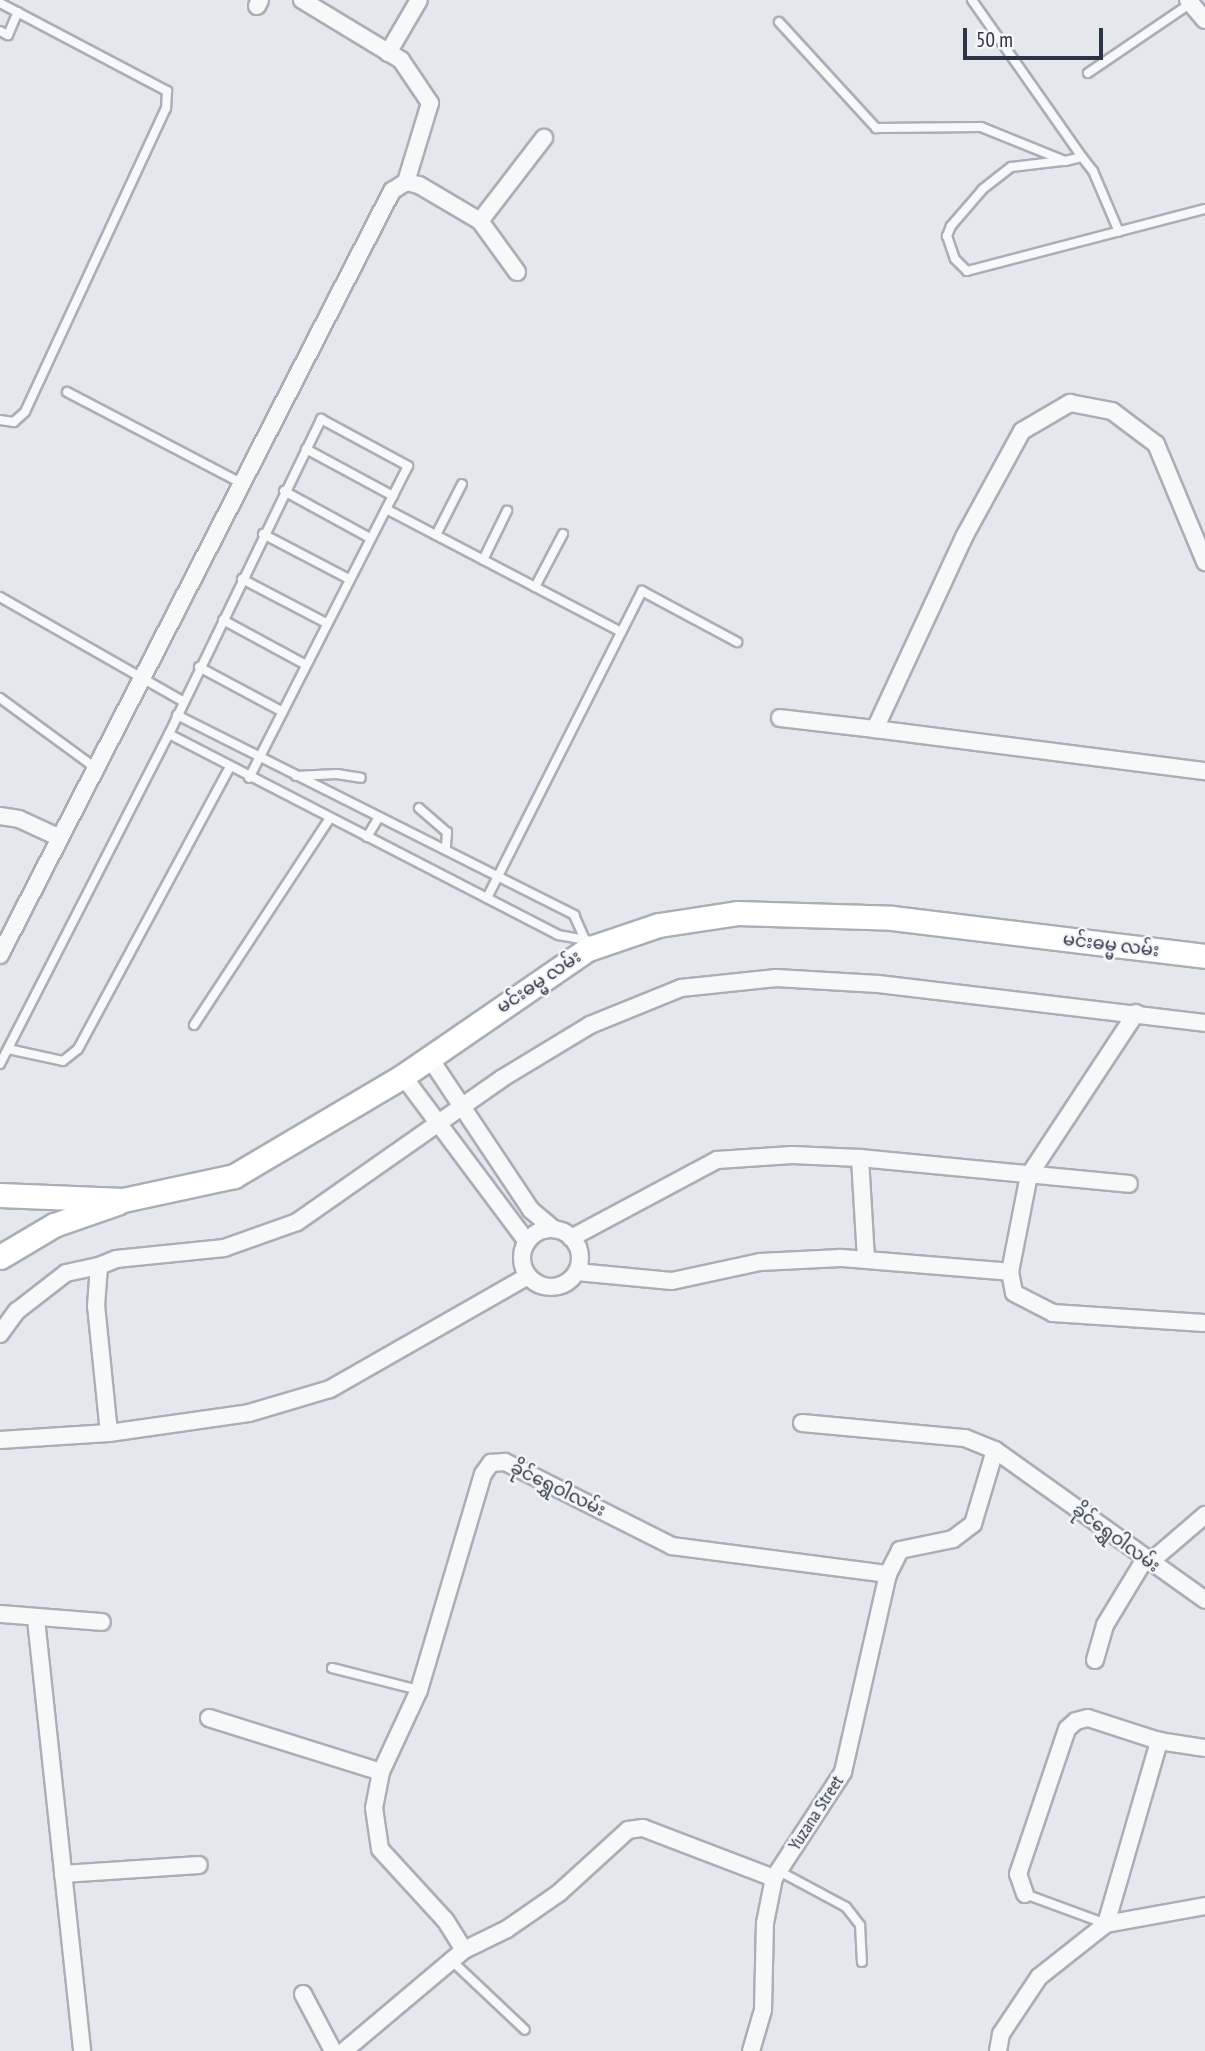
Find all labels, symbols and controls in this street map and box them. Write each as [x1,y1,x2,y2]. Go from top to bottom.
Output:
scale bar [967,14,1107,58]
text: 50 m [976,26,1013,53]
street label: မင်းဓမ္မ လမ်း [1062,928,1160,962]
street label: မင်းဓမ္မ လမ်း [493,946,585,1018]
street label: ခိုင်ရွှေဝါလမ်း [507,1457,609,1521]
street label: ခိုင်ရွှေဝါလမ်း [1068,1499,1164,1577]
street label: Yuzana Street [784,1772,848,1854]

